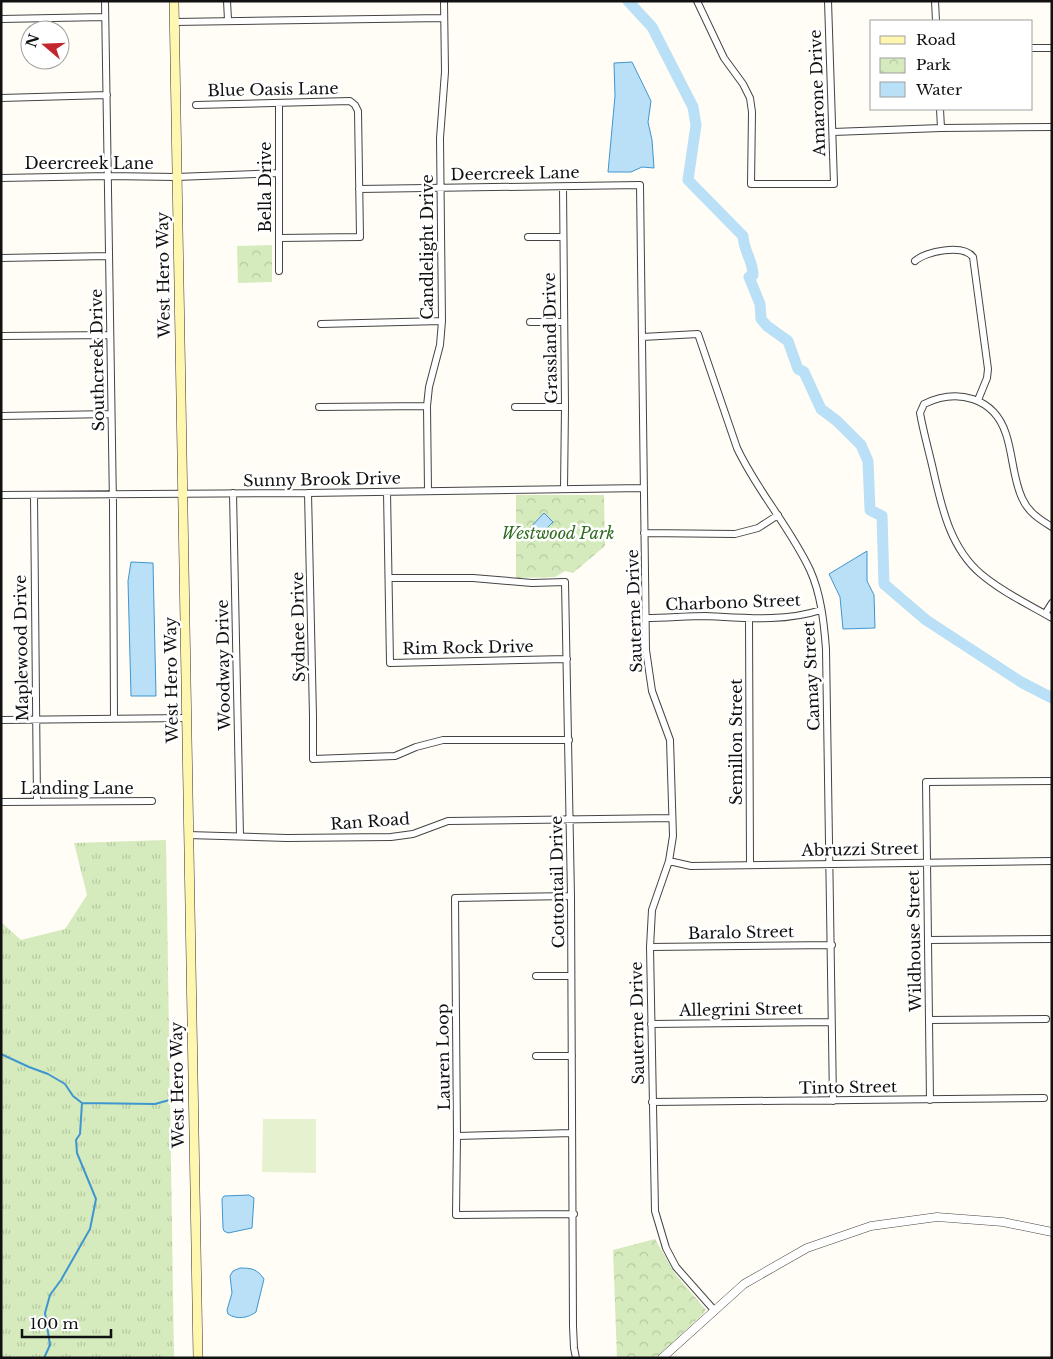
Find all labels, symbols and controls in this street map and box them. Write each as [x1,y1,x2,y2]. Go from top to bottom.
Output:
north arrow [20,20,70,70]
legend [870,20,1033,110]
street label: Amarone Drive [805,29,829,158]
text: Road [916,30,956,49]
text: N [22,32,43,50]
text: Park [916,55,952,74]
street label: Blue Oasis Lane [207,78,339,100]
text: Water [915,80,963,99]
street label: Bella Drive [255,142,275,232]
street label: Deercreek Lane [24,153,154,173]
street label: Deercreek Lane [450,162,580,184]
street label: Candlelight Drive [417,174,437,320]
street label: West Hero Way [152,211,174,339]
street label: Grassland Drive [539,272,561,404]
street label: Southcreek Drive [86,288,108,432]
street label: Sunny Brook Drive [243,468,401,490]
park label: Westwood Park [502,523,614,543]
street label: Sauterne Drive [622,549,646,673]
street label: Sydnee Drive [287,572,309,682]
street label: Maplewood Drive [10,574,32,722]
street label: Charbono Street [665,590,801,614]
street label: Woodway Drive [212,599,234,732]
street label: West Hero Way [160,616,182,744]
street label: Camay Street [798,621,824,731]
street label: Rim Rock Drive [402,636,534,658]
street label: Semillon Street [726,679,746,805]
street label: Landing Lane [20,778,134,798]
street label: Ran Road [330,808,411,834]
street label: Cottontail Drive [546,815,568,949]
street label: Abruzzi Street [800,838,919,860]
street label: Wildhouse Street [903,870,925,1013]
street label: Baralo Street [688,921,794,943]
street label: Sauterne Drive [626,961,648,1085]
street label: Allegrini Street [678,998,803,1020]
street label: Lauren Loop [432,1003,454,1111]
street label: West Hero Way [166,1021,188,1149]
street label: Tinto Street [799,1076,897,1098]
scale bar [22,1306,111,1338]
text: 100 m [30,1314,79,1333]

